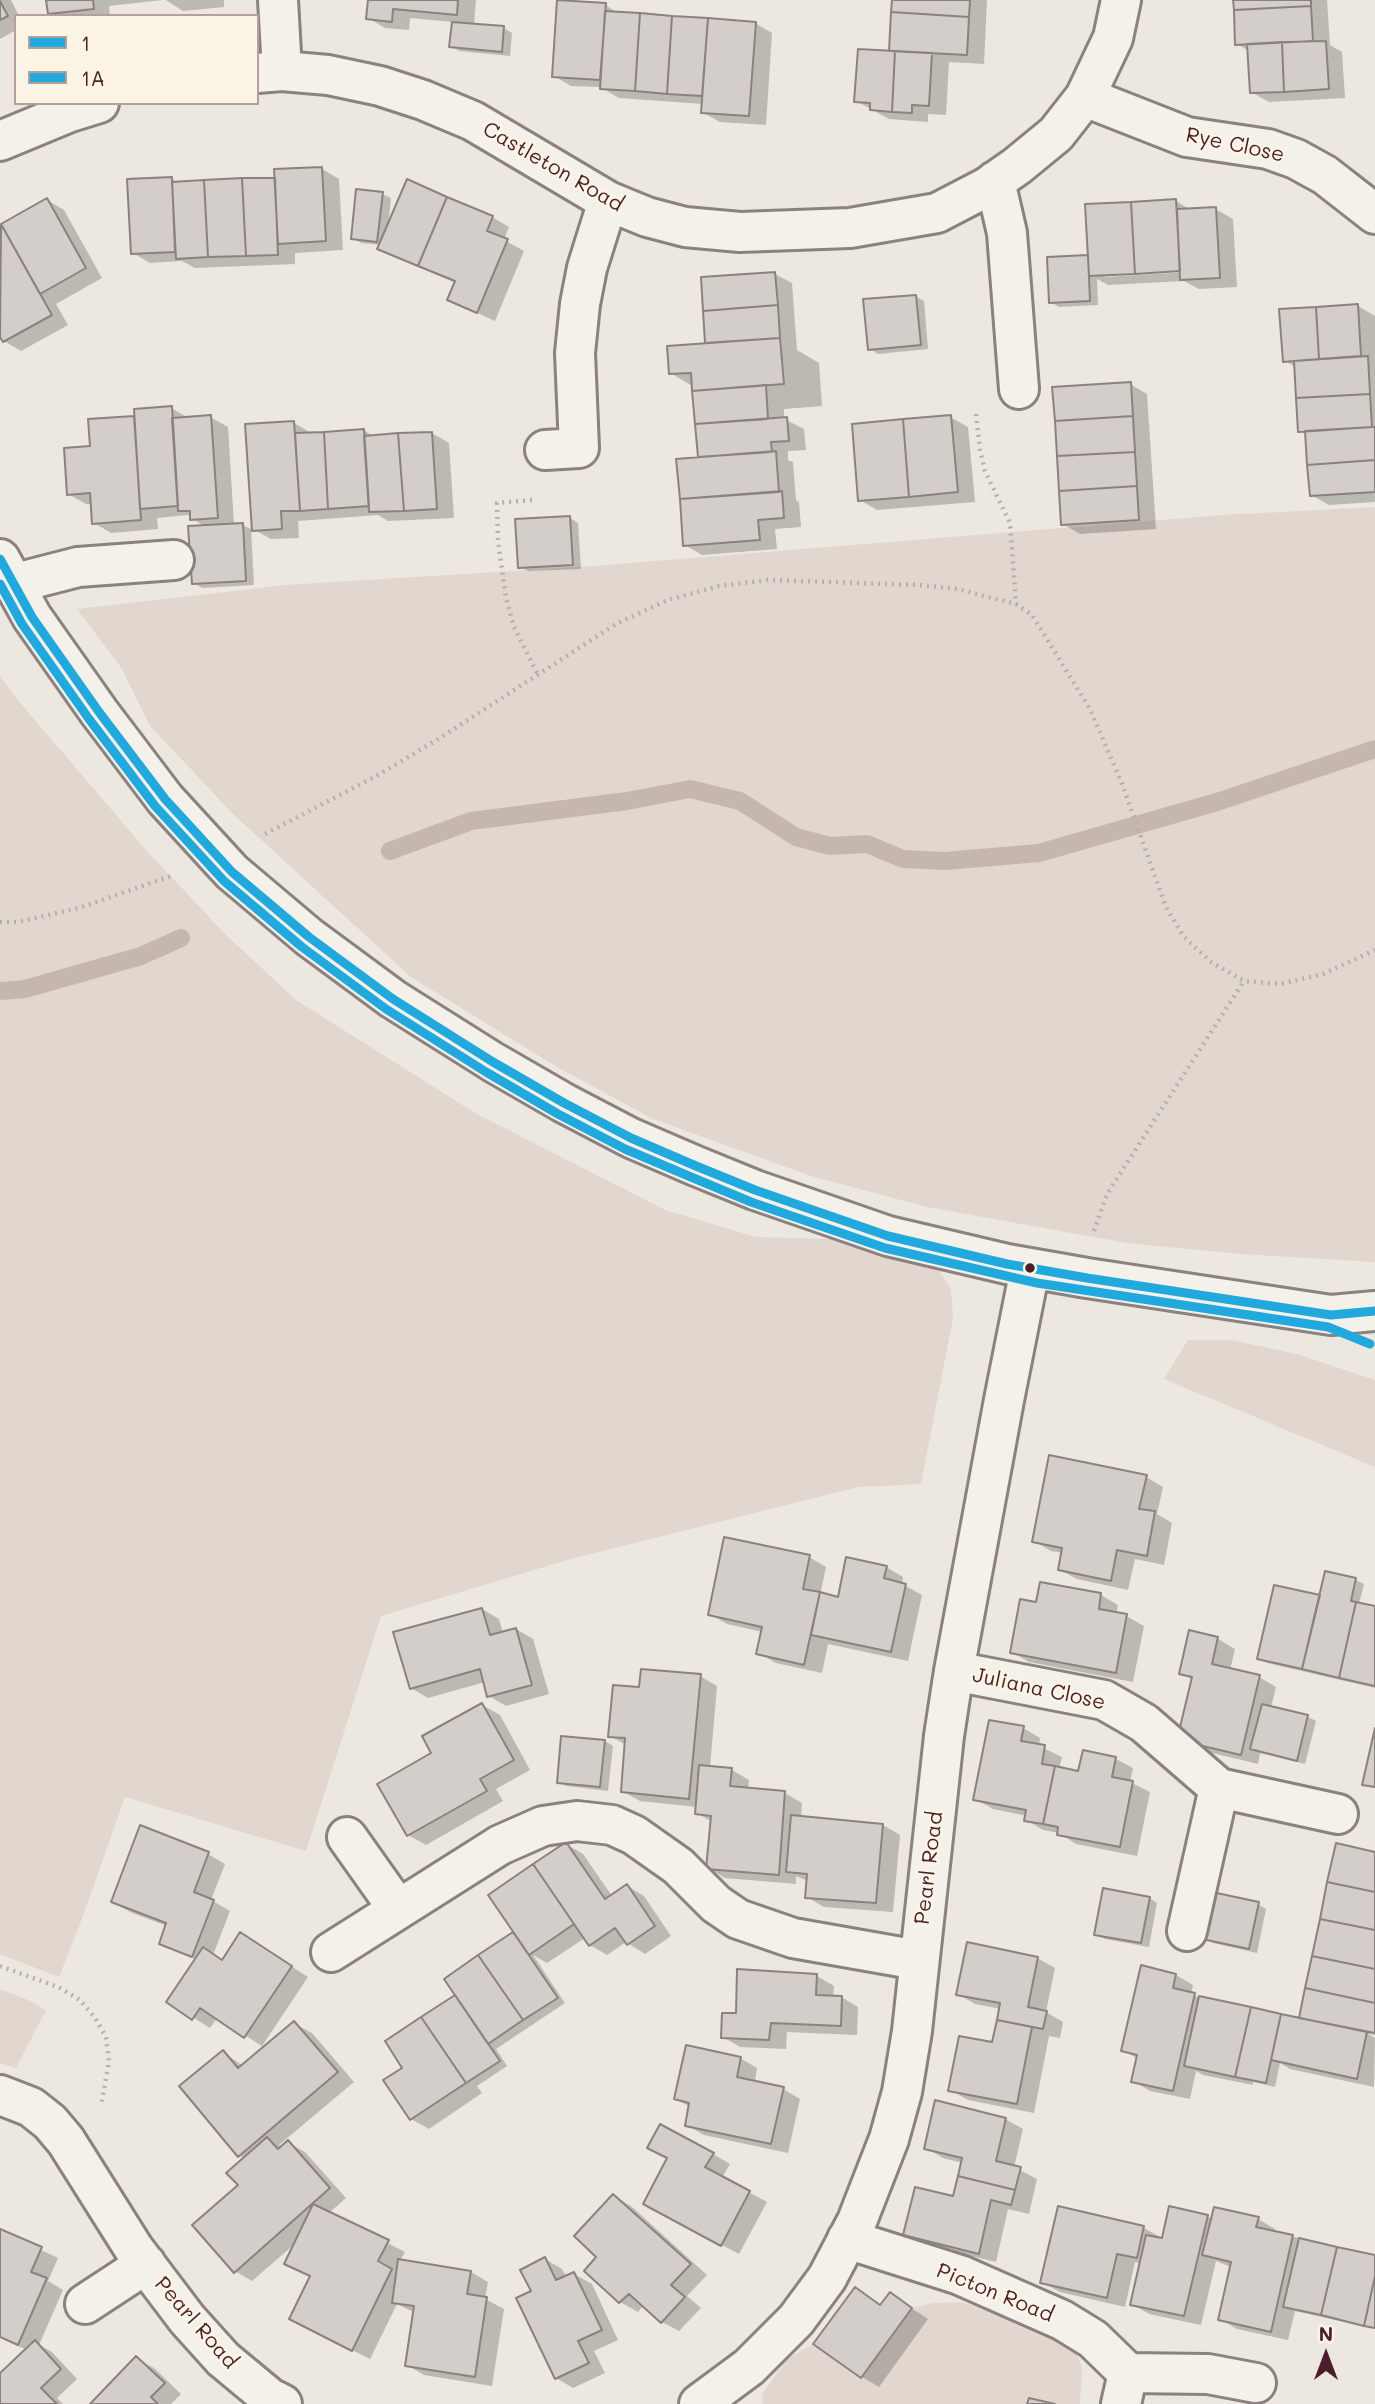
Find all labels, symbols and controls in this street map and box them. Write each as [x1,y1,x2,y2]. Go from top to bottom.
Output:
legend [14,14,259,105]
text: 1 [81,29,90,56]
text: 1A [81,64,105,91]
street label: Castleton Road [478,117,628,217]
street label: Rye Close [1183,122,1287,168]
unlabelled marker [1023,1261,1037,1275]
street label: Juliana Close [970,1663,1108,1715]
street label: Pearl Road [910,1810,948,1926]
street label: Picton Road [933,2258,1057,2328]
street label: Pearl Road [149,2272,243,2374]
north arrow [1291,2320,1361,2390]
text: N [1319,2321,1333,2346]

